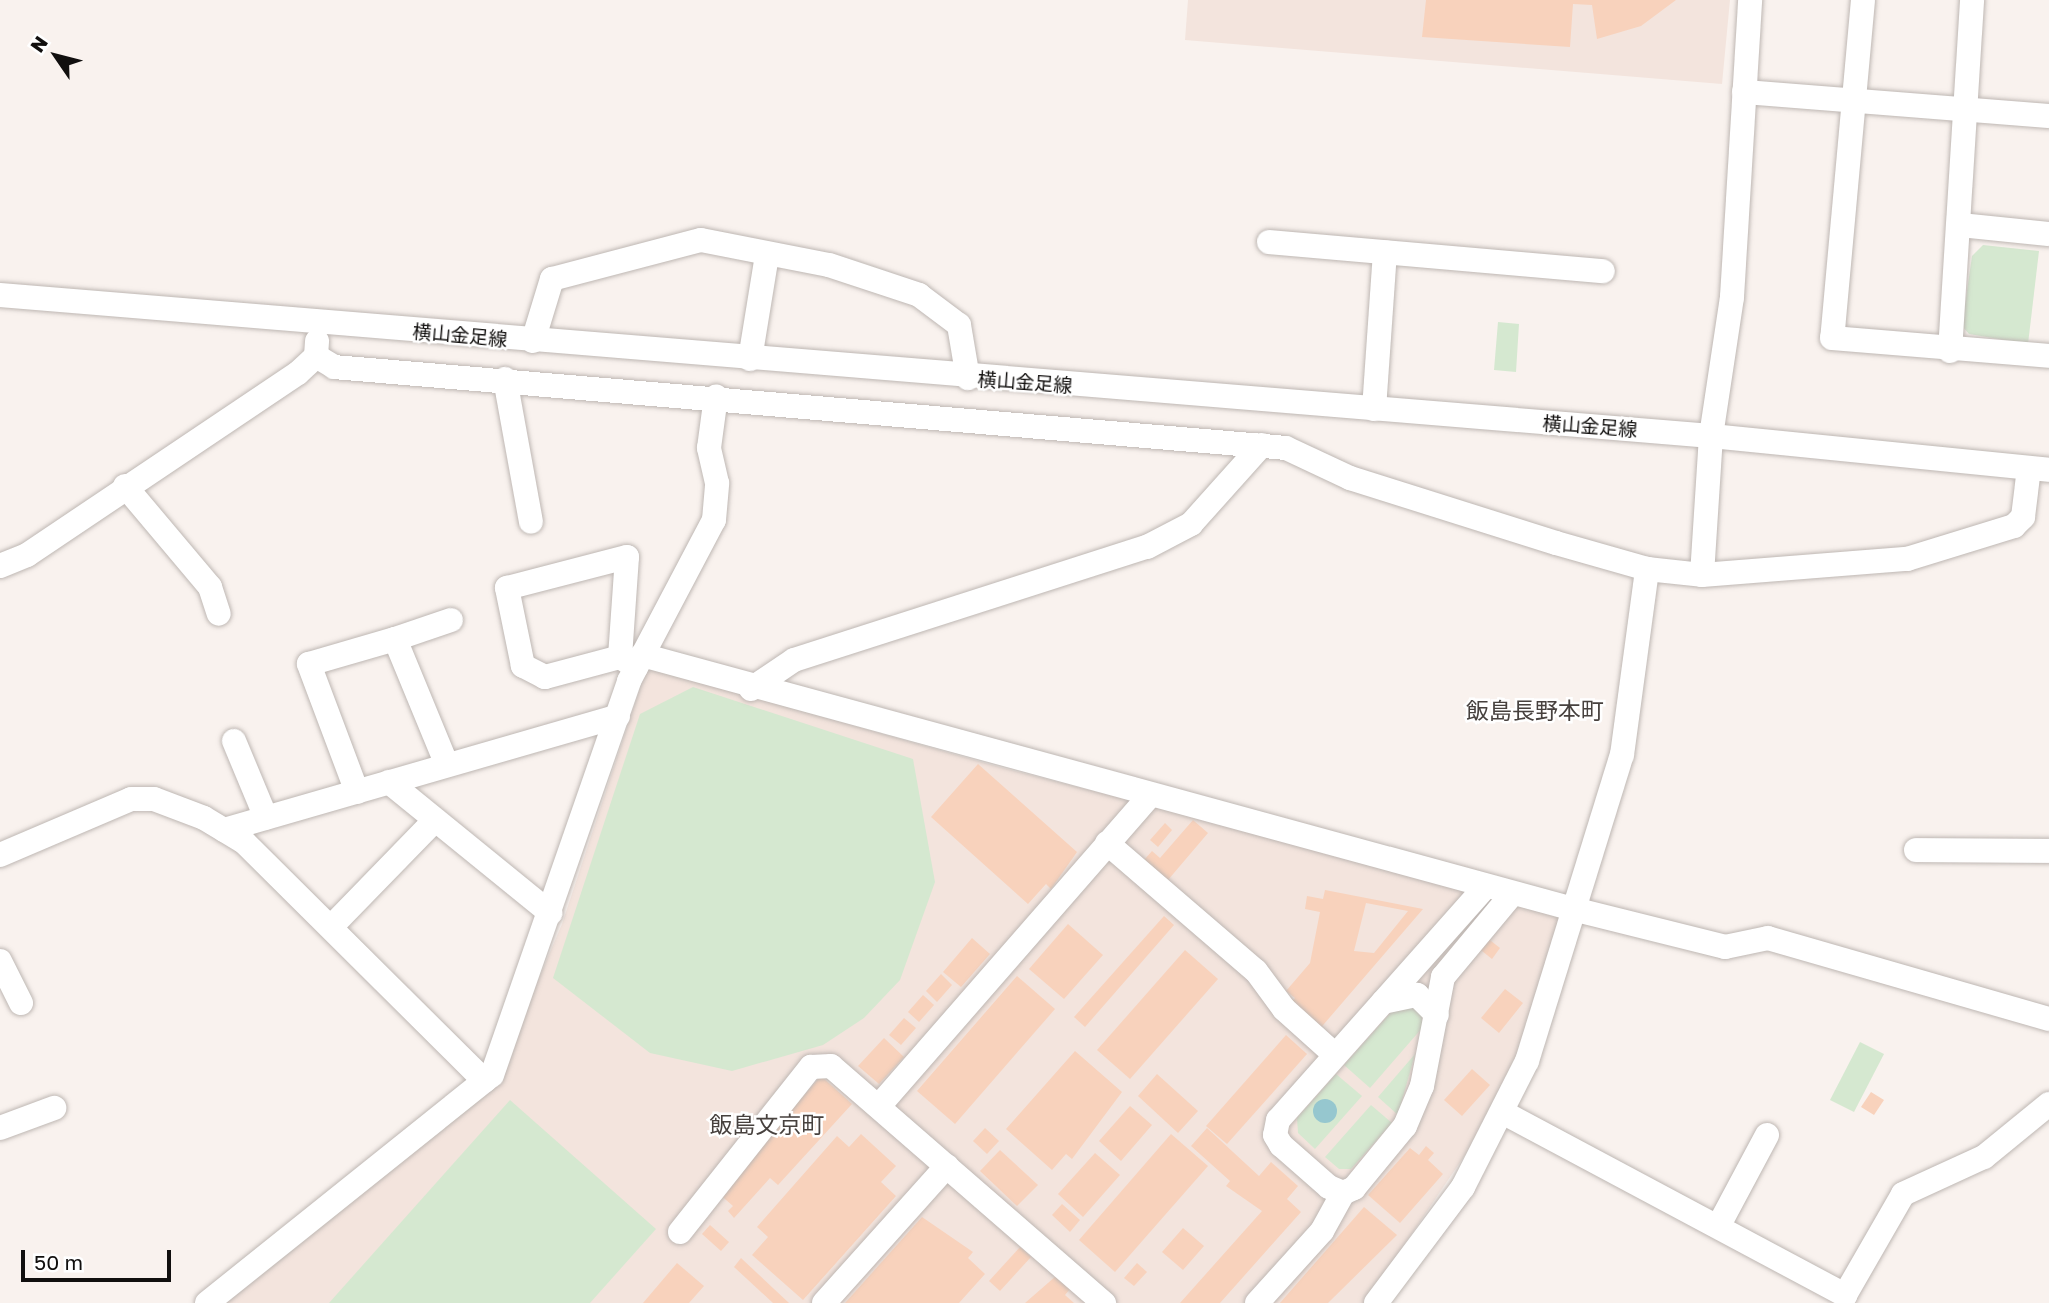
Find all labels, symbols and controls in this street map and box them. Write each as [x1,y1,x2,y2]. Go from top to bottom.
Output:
north arrow [21,21,91,91]
text: N [25,31,52,56]
street label: 横山金足線 [412,320,508,350]
street label: 横山金足線 [977,367,1073,397]
street label: 横山金足線 [1542,411,1638,441]
district label: 飯島長野本町 [1466,696,1604,724]
district label: 飯島文京町 [710,1110,824,1138]
scale bar [24,1236,175,1280]
text: 50 m [34,1249,83,1275]

